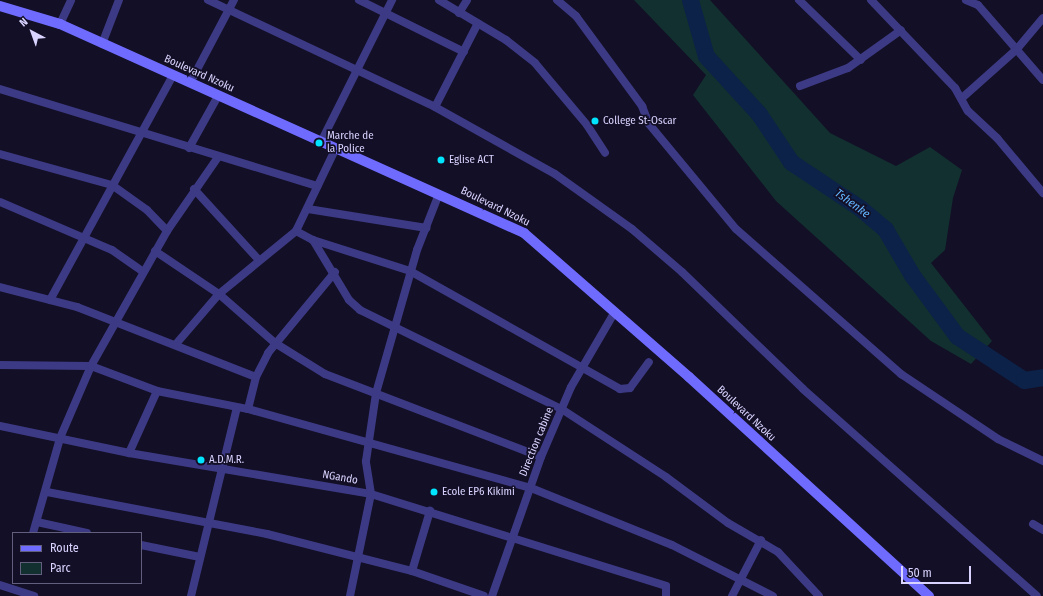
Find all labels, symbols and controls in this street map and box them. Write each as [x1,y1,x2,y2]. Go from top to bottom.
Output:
north arrow [12,12,52,52]
text: N [17,15,31,30]
street label: Boulevard Nzoku [162,53,236,95]
place label: College St-Oscar [603,114,676,128]
marker: College St-Oscar [590,116,600,126]
place label: Marche de la Police [327,130,374,156]
marker: Marche de la Police [314,138,324,148]
place label: Eglise ACT [449,153,494,167]
marker: Eglise ACT [436,155,446,165]
street label: Boulevard Nzoku [458,185,532,229]
water label: Tshenke [832,186,872,222]
street label: Boulevard Nzoku [714,383,778,445]
street label: Direction cabine [517,406,557,478]
place label: A.D.M.R. [209,453,244,467]
marker: A.D.M.R. [196,455,206,465]
street label: NGando [321,468,359,488]
place label: Ecole EP6 Kikimi [442,485,515,499]
marker: Ecole EP6 Kikimi [429,487,439,497]
legend [12,532,142,584]
text: Route [50,541,79,555]
scale bar [903,558,973,584]
text: Parc [50,561,71,575]
text: 50 m [908,566,932,580]

